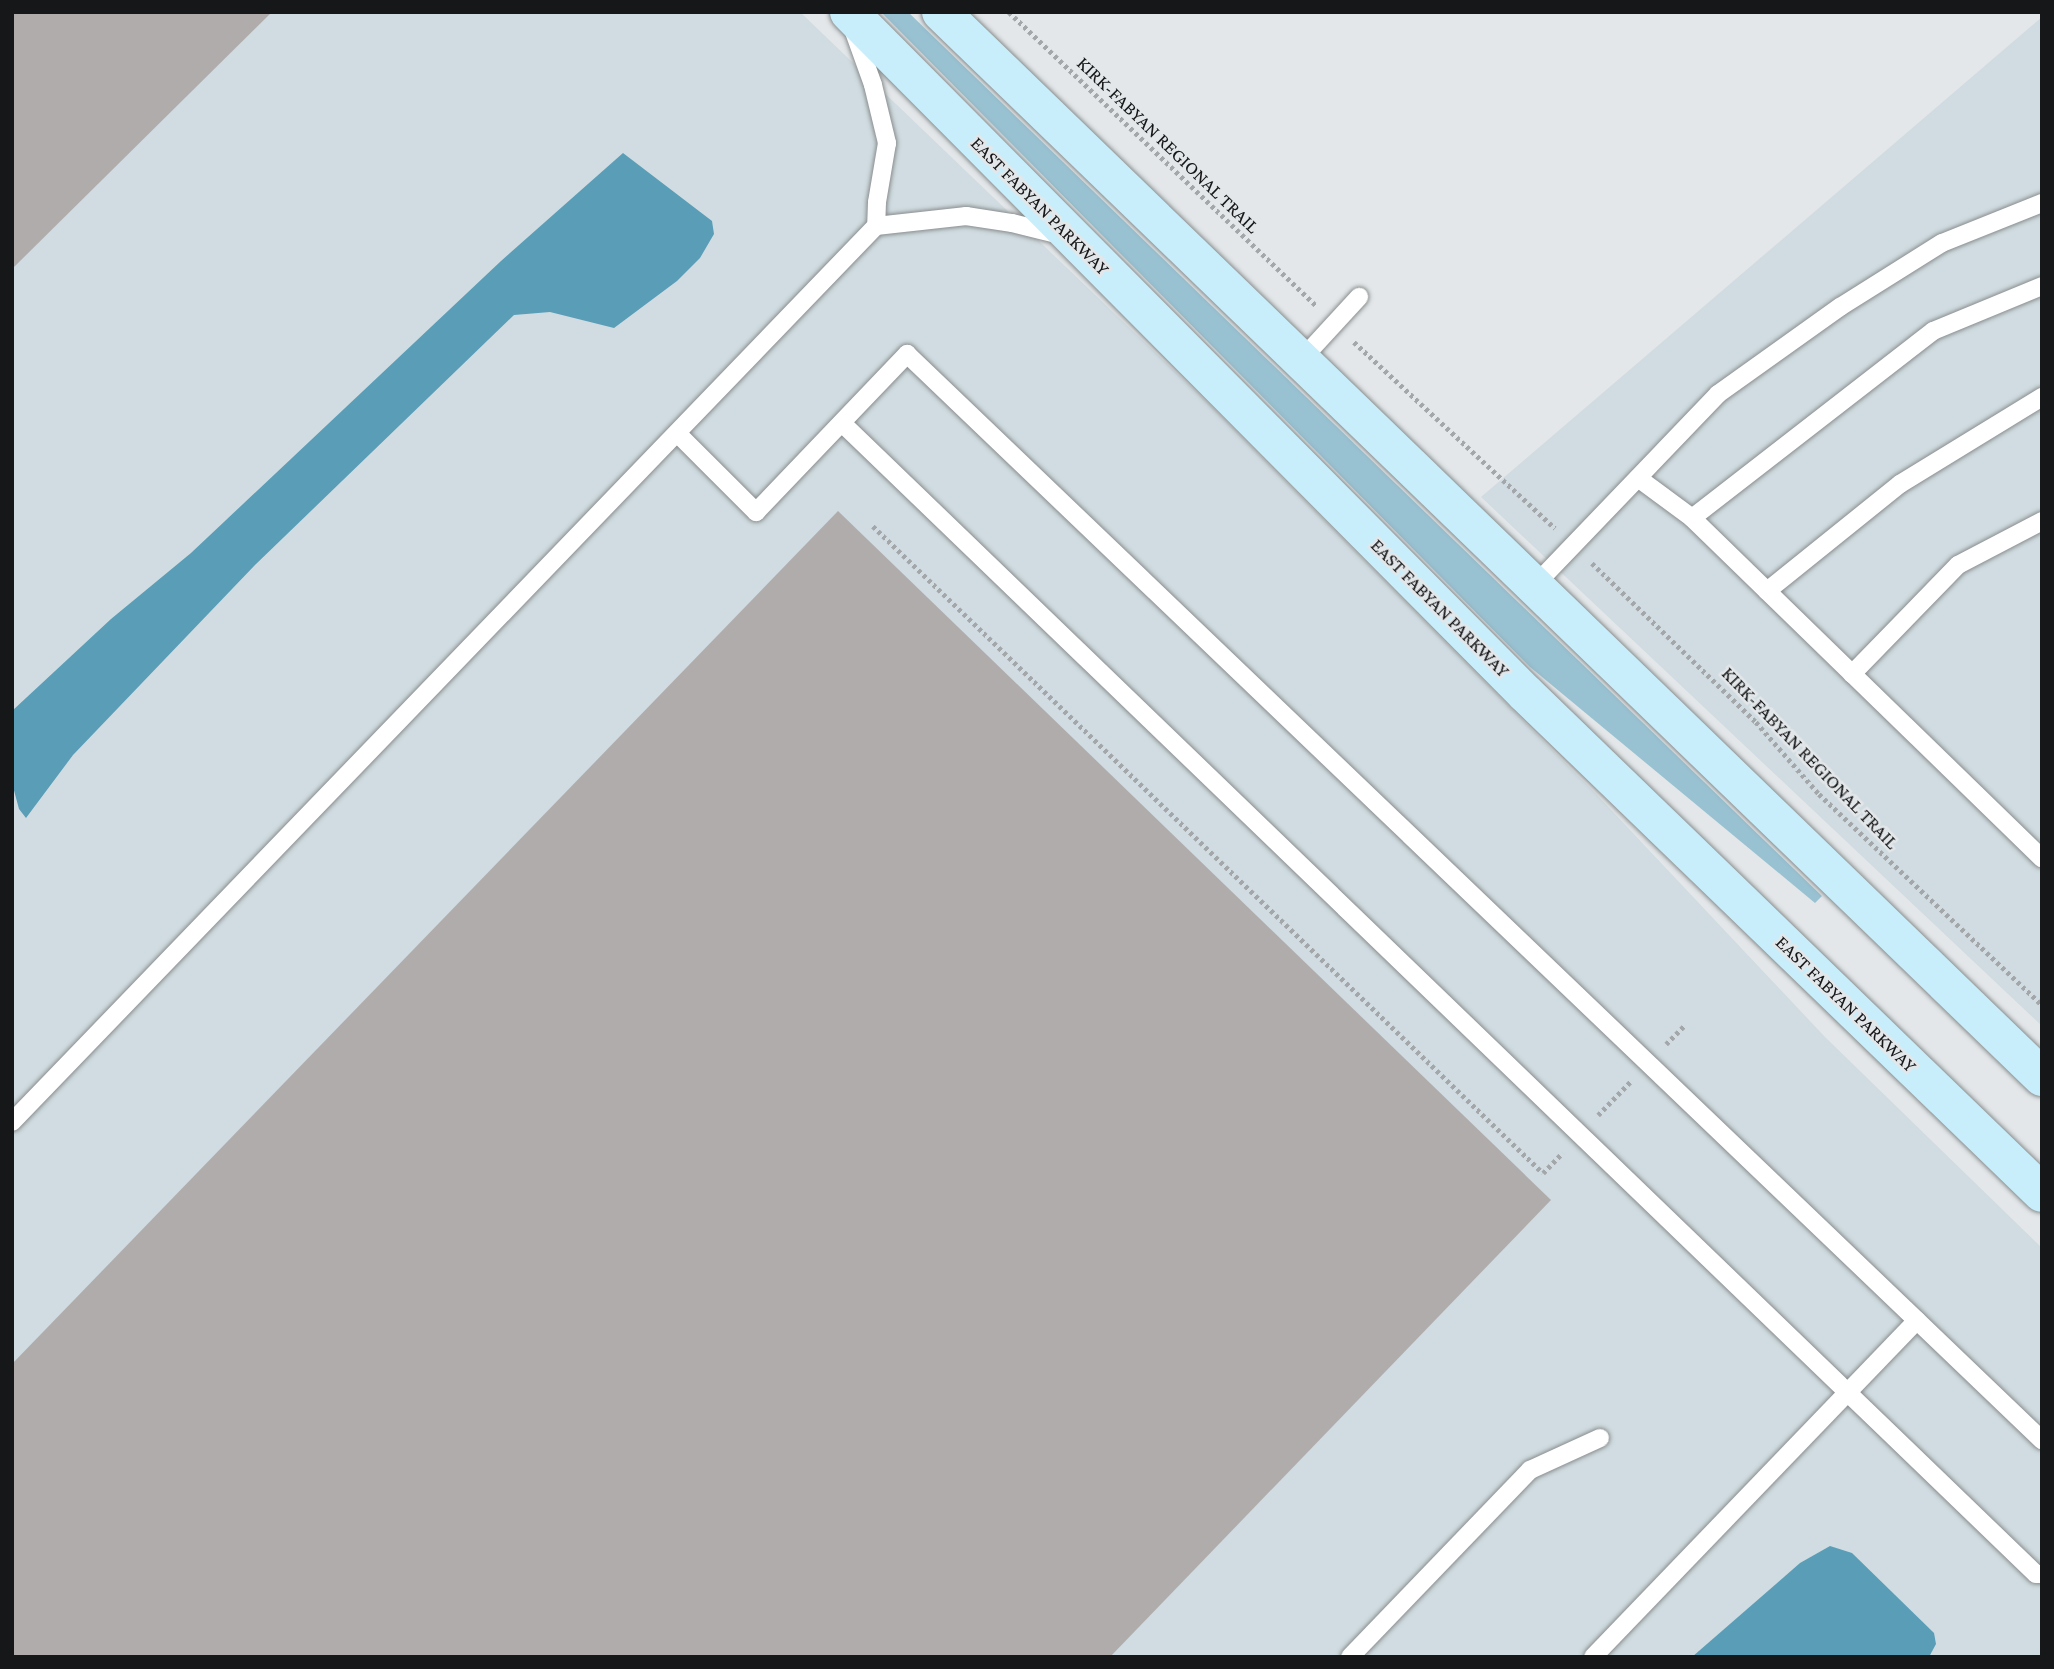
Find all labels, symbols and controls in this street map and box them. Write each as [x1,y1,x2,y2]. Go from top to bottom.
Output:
street label: KIRK-FABYAN REGIONAL TRAIL [1072,52,1264,238]
street label: EAST FABYAN PARKWAY [966,132,1114,280]
street label: EAST FABYAN PARKWAY [1366,534,1514,682]
street label: KIRK-FABYAN REGIONAL TRAIL [1717,662,1903,854]
street label: EAST FABYAN PARKWAY [1771,931,1921,1077]

